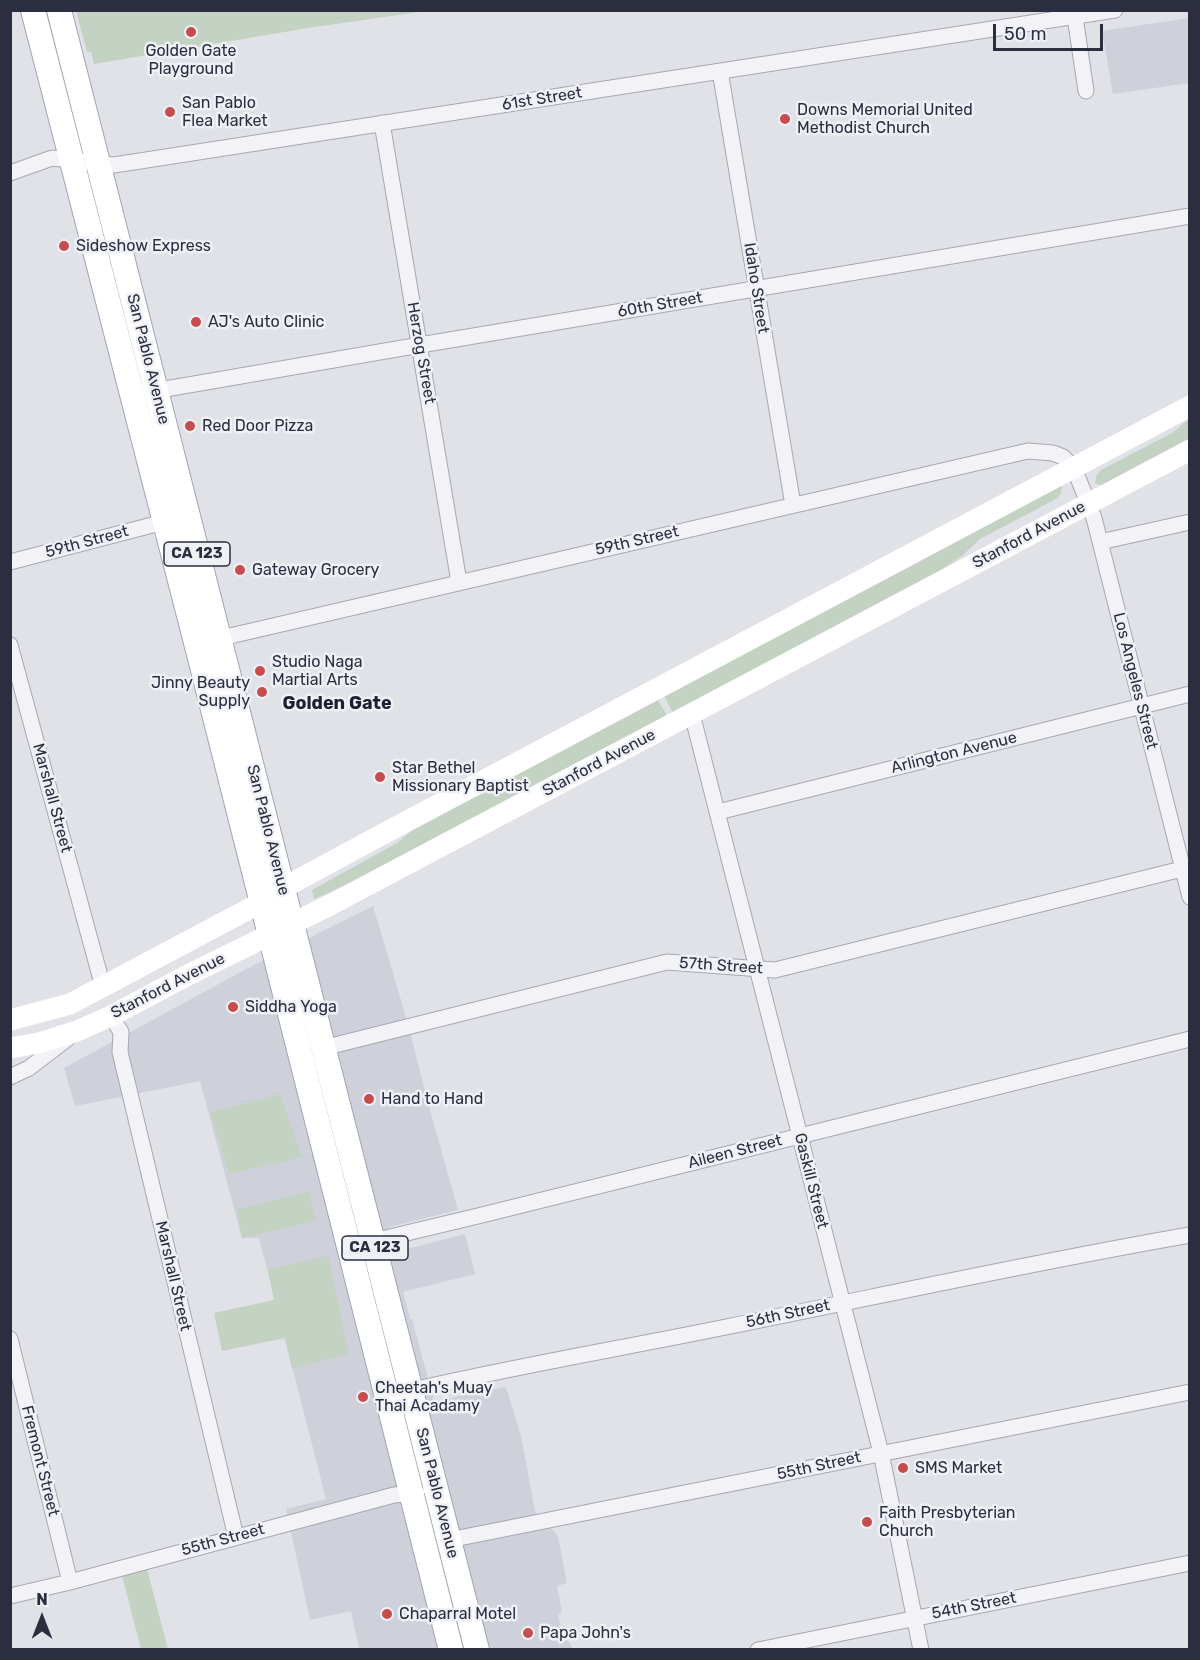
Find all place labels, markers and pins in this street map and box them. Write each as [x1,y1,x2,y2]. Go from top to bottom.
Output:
marker: Golden Gate Playground [184,25,198,39]
place label: Golden Gate Playground [146,41,236,79]
place label: San Pablo Flea Market [182,93,268,131]
place label: Downs Memorial United Methodist Church [797,100,973,138]
marker: San Pablo Flea Market [163,105,177,119]
marker: Downs Memorial United Methodist Church [778,112,792,126]
place label: Sideshow Express [76,236,211,256]
marker: Sideshow Express [57,239,71,253]
place label: AJ's Auto Clinic [208,312,324,332]
marker: AJ's Auto Clinic [189,315,203,329]
place label: Red Door Pizza [202,416,313,436]
marker: Red Door Pizza [183,419,197,433]
place label: Gateway Grocery [252,560,379,580]
marker: Gateway Grocery [233,563,247,577]
place label: Studio Naga Martial Arts [272,652,363,690]
marker: Studio Naga Martial Arts [253,664,267,678]
place label: Jinny Beauty Supply [151,673,250,711]
marker: Jinny Beauty Supply [255,685,269,699]
place label: Star Bethel Missionary Baptist [392,758,529,796]
marker: Star Bethel Missionary Baptist [373,770,387,784]
place label: Siddha Yoga [245,997,337,1017]
marker: Siddha Yoga [226,1000,240,1014]
place label: Hand to Hand [381,1089,483,1109]
marker: Hand to Hand [362,1092,376,1106]
place label: Cheetah's Muay Thai Acadamy [375,1378,493,1416]
marker: Cheetah's Muay Thai Acadamy [356,1390,370,1404]
place label: SMS Market [915,1458,1002,1478]
marker: SMS Market [896,1461,910,1475]
place label: Faith Presbyterian Church [879,1503,1016,1541]
marker: Faith Presbyterian Church [860,1515,874,1529]
place label: Chaparral Motel [399,1604,516,1624]
marker: Chaparral Motel [380,1607,394,1621]
place label: Papa John's [540,1623,631,1643]
marker: Papa John's [521,1626,535,1640]

